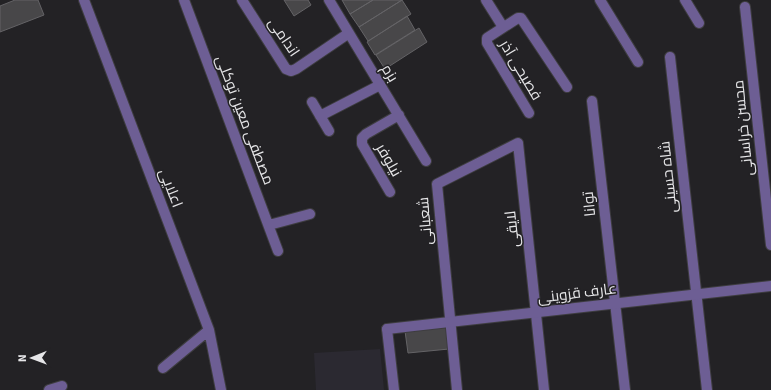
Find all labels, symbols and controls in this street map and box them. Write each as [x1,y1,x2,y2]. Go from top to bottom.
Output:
street label: اندامی [264,14,303,60]
street label: فصیحی آذر [495,36,546,104]
street label: مصطفی معین توکلی [211,53,278,188]
street label: بزم [377,61,402,86]
street label: محسن خراسانی [729,79,758,177]
street label: نیلوفر [372,139,406,180]
street label: شاه حسینی [655,140,682,214]
street label: اعلایی [154,166,187,210]
street label: توانا [579,191,599,217]
street label: شعبانی [414,196,437,246]
street label: لایقی [501,210,524,248]
street label: عارف قزوینی [536,279,618,308]
north arrow [12,338,52,378]
text: N [16,354,29,362]

